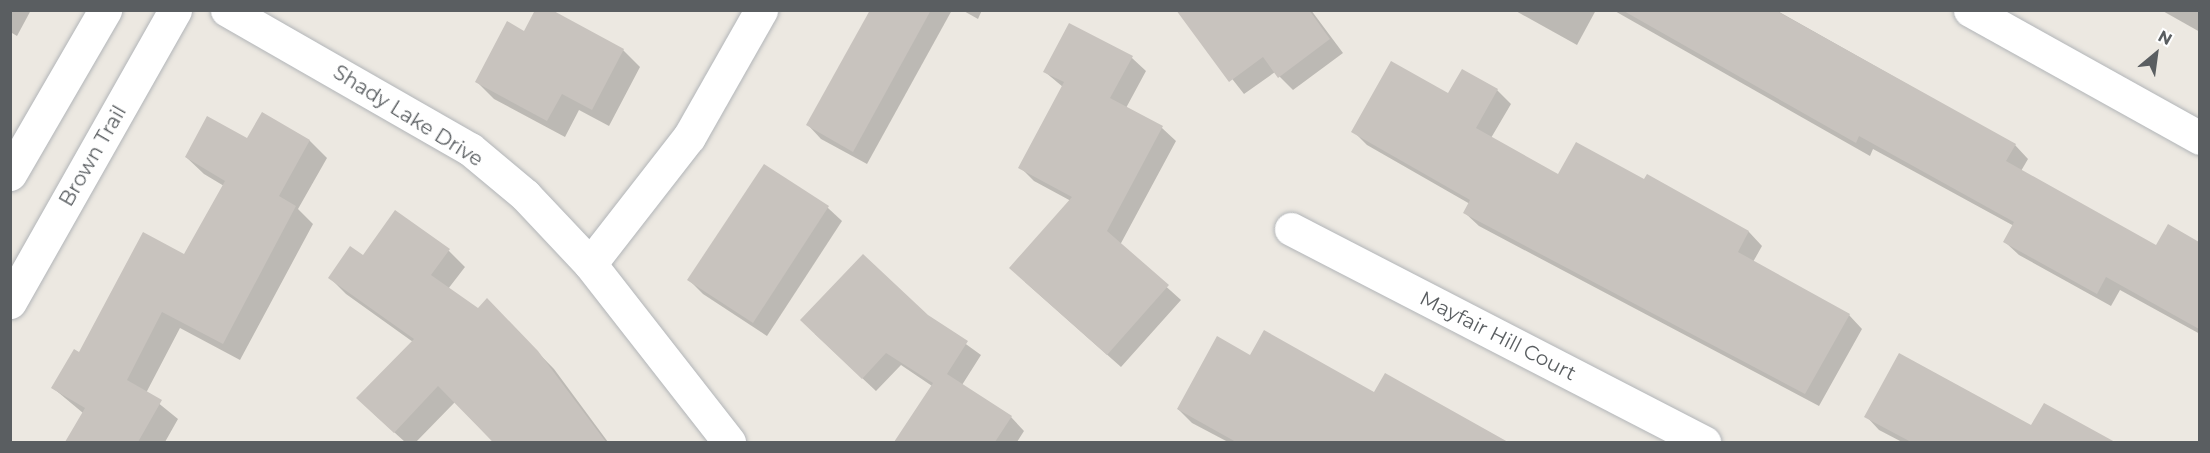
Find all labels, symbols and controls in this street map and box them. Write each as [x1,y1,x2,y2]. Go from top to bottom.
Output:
north arrow [2126,24,2186,84]
text: N [2155,26,2175,49]
street label: Shady Lake Drive [329,60,487,172]
street label: Brown Trail [55,101,131,211]
street label: Mayfair Hill Court [1416,286,1580,386]

